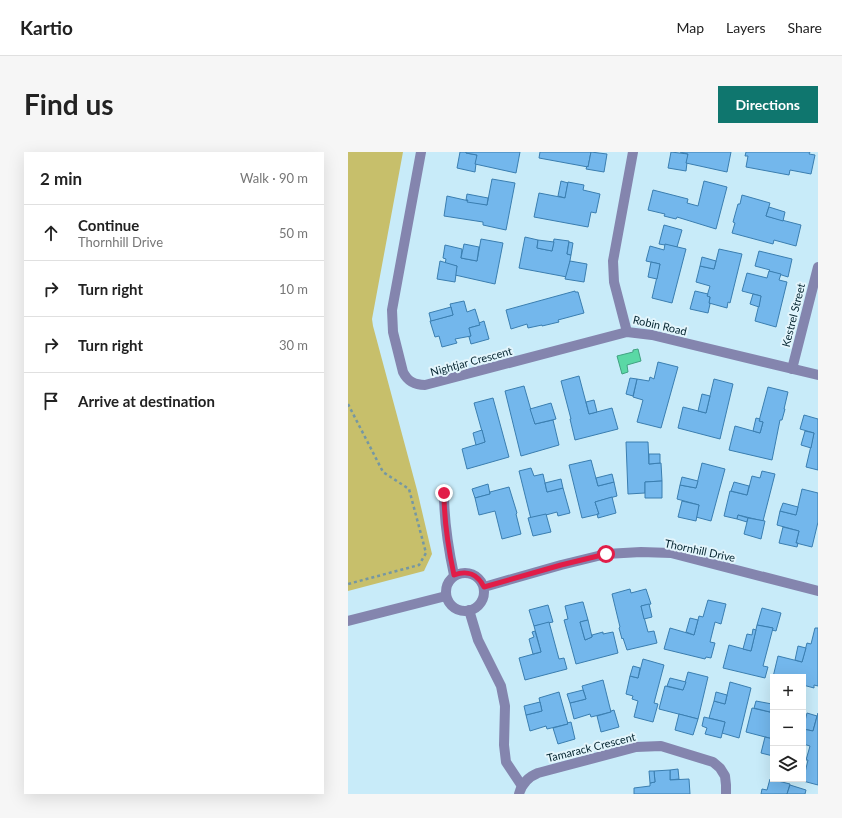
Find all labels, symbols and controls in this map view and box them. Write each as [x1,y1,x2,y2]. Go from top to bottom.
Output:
text: Kartio [20,16,73,39]
text: Map [676,19,704,36]
text: Layers [726,19,766,36]
text: Share [788,19,822,36]
button: Directions [718,86,818,123]
text: Find us [24,87,114,121]
text: 2 min [40,168,82,189]
text: Walk · 90 m [240,170,308,186]
text: Continue [78,216,139,234]
icon: ahead [40,222,62,244]
text: 50 m [279,225,308,241]
text: Thornhill Drive [78,234,163,250]
icon: right [40,278,62,300]
text: Turn right [78,280,143,298]
text: 10 m [279,281,308,297]
street label: Kestrel Street [779,282,807,348]
street label: Robin Road [632,312,688,338]
icon: right [40,334,62,356]
text: Turn right [78,336,143,354]
text: 30 m [279,337,308,353]
street label: Nightjar Crescent [429,344,513,378]
icon: arrive [40,390,62,412]
text: Arrive at destination [78,392,215,410]
route end [435,484,453,502]
street label: Thornhill Drive [663,536,737,564]
route start [597,545,615,563]
map controls [770,674,806,782]
button: + [770,674,806,710]
button: − [770,710,806,746]
street label: Tamarack Crescent [545,730,637,764]
button: layers [770,746,806,782]

